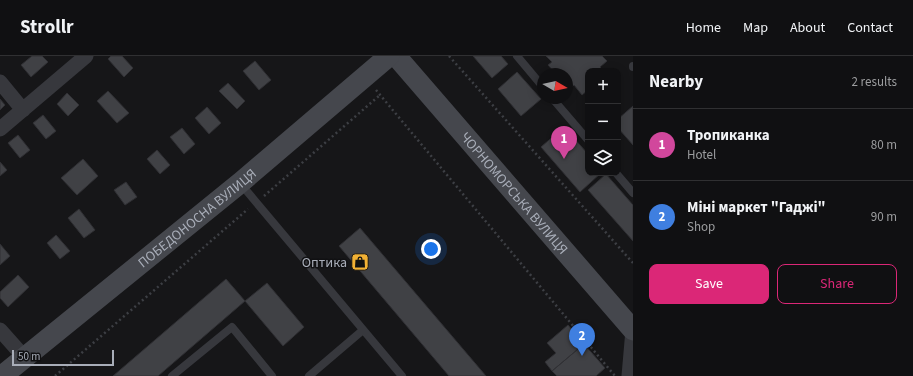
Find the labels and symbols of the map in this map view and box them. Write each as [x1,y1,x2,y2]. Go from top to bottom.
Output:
north arrow [537,68,573,104]
pin: 1 [551,126,577,159]
street label: ЧОРНОМОРСЬКА ВУЛИЦЯ [455,128,572,259]
street label: ПОБЕДОНОСНА ВУЛИЦЯ [134,164,261,273]
your location [421,239,441,259]
shop icon: Оптика [350,252,370,272]
place label: Оптика [302,253,347,273]
pin: 2 [569,323,595,356]
scale bar [12,348,114,367]

